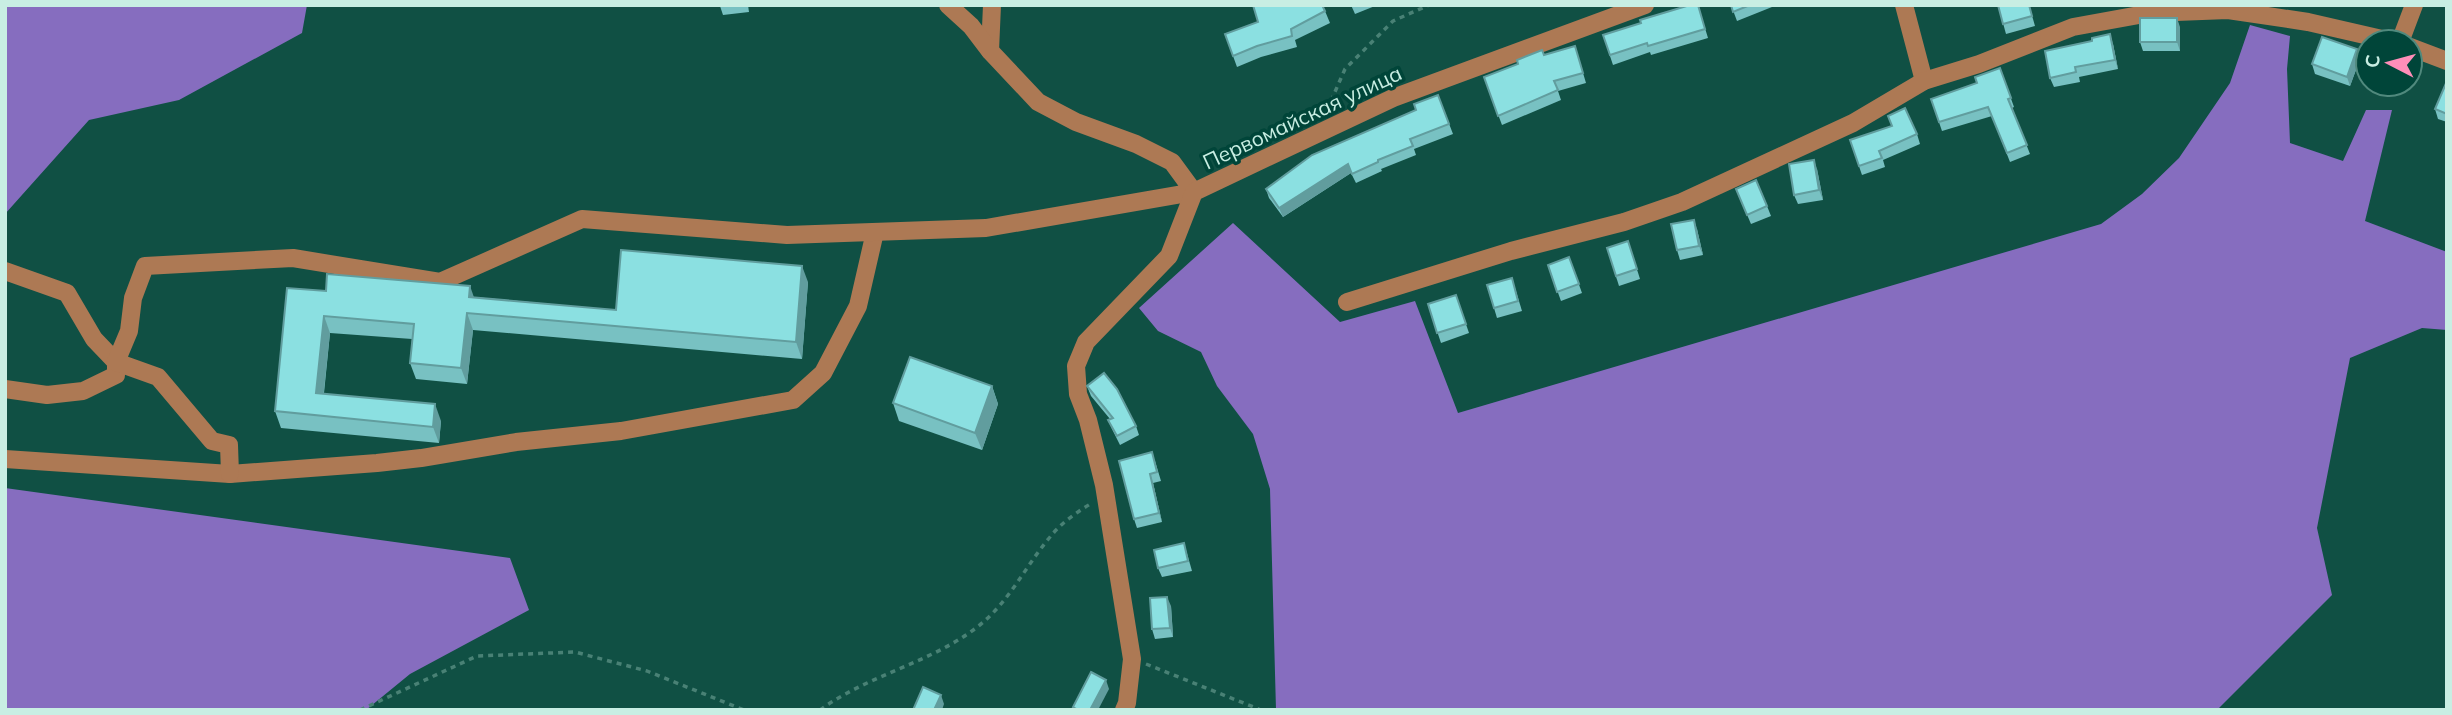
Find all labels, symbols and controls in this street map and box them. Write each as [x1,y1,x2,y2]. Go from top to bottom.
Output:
north arrow [2354,28,2424,98]
text: С [2359,53,2385,69]
street label: Первомайская улица [1198,59,1406,175]

